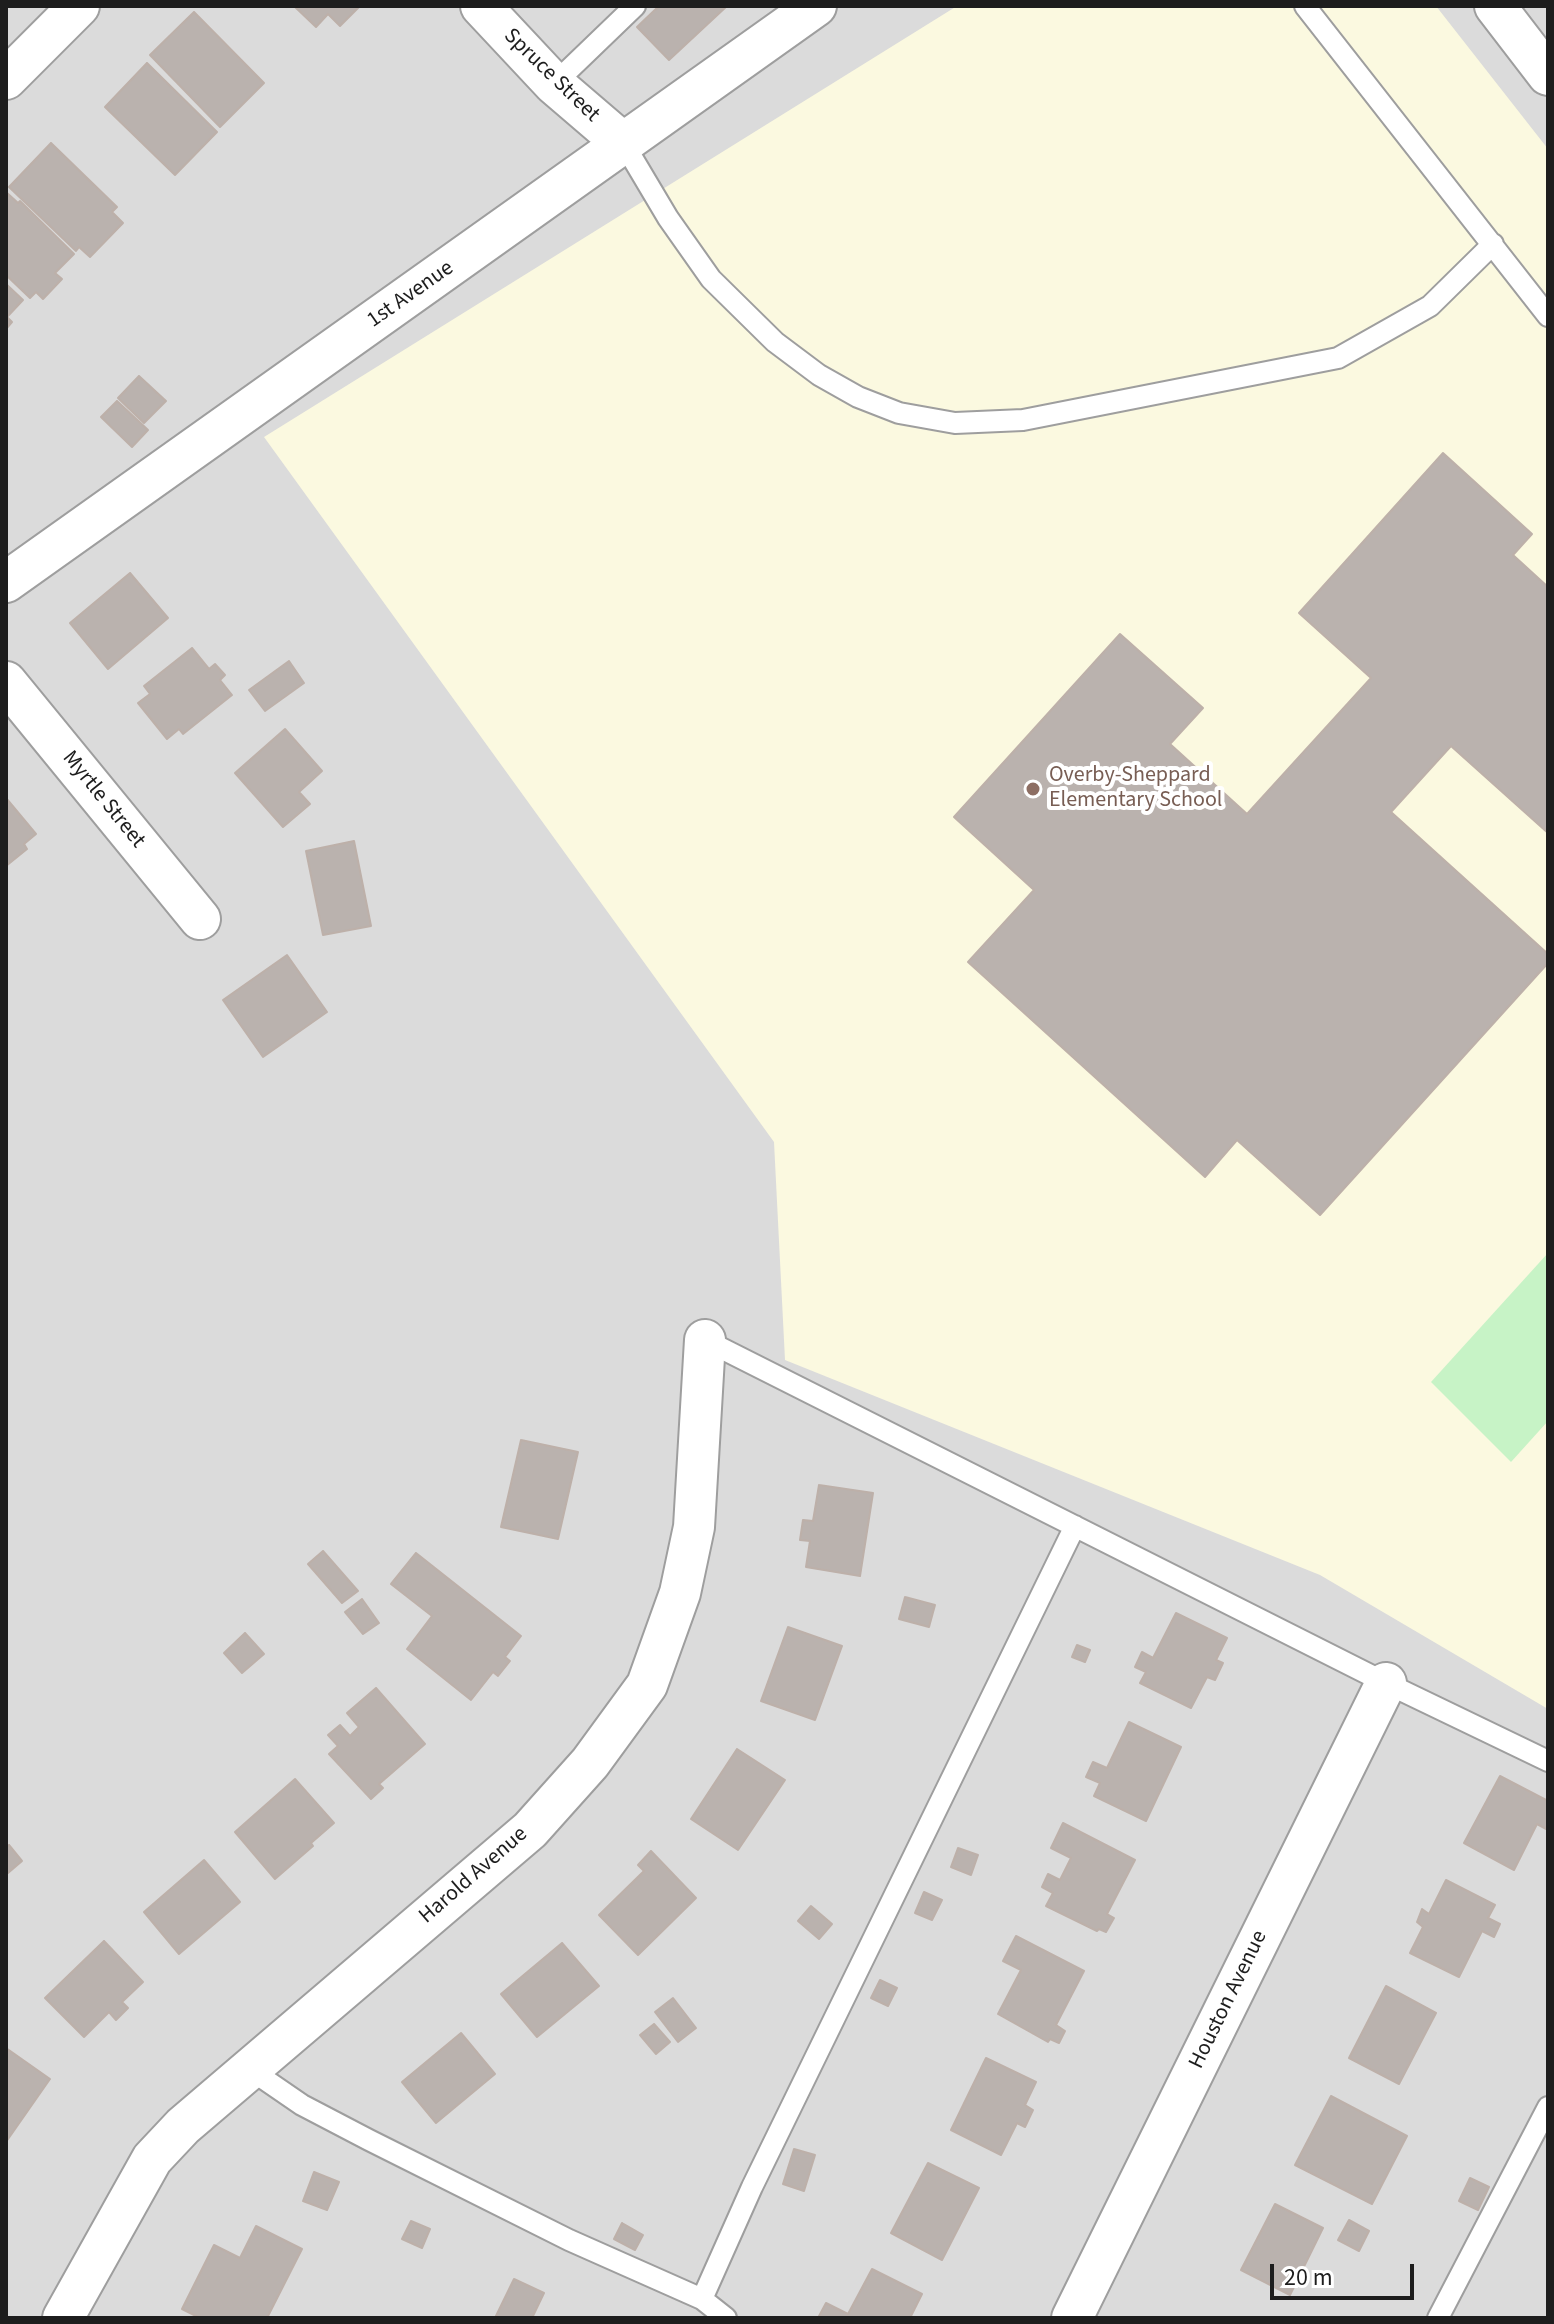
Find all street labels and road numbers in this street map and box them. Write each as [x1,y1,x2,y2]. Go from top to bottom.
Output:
street label: Spruce Street [497,24,605,128]
street label: 1st Avenue [363,256,459,334]
street label: Myrtle Street [56,746,150,854]
street label: Harold Avenue [414,1822,534,1930]
street label: Houston Avenue [1184,1927,1274,2073]

